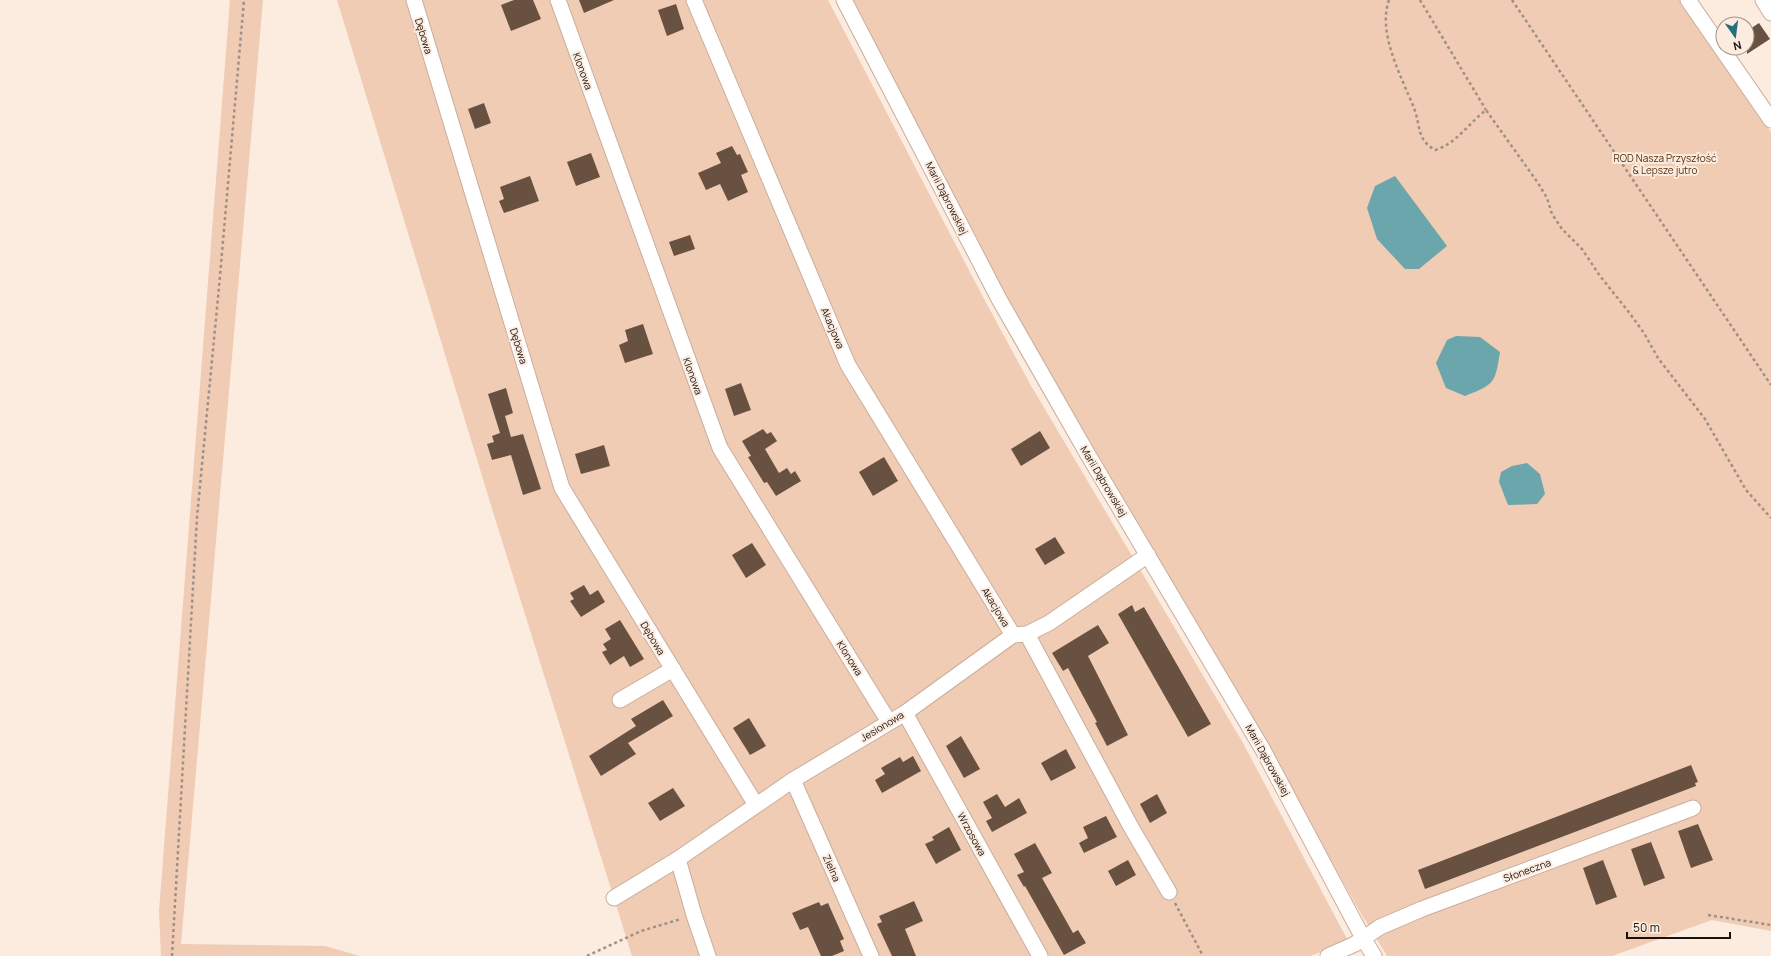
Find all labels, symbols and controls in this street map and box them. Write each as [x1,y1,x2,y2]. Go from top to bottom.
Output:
street label: Dębowa [412,16,436,56]
north arrow [1715,16,1755,56]
text: N [1732,38,1743,54]
street label: Klonowa [570,50,596,92]
park label: ROD Nasza Przyszłość & Lepsze jutro [1614,151,1717,177]
street label: Marii Dąbrowskiej [923,159,971,237]
street label: Akacjowa [818,305,848,351]
street label: Dębowa [507,326,531,366]
street label: Klonowa [680,355,706,397]
street label: Marii Dąbrowskiej [1077,443,1131,519]
street label: Akacjowa [979,585,1013,629]
street label: Dębowa [637,618,669,658]
street label: Klonowa [834,638,866,678]
street label: Jesionowa [858,707,906,745]
street label: Marii Dąbrowskiej [1242,722,1294,798]
street label: Wrzosowa [954,810,990,858]
street label: Zielna [820,852,844,884]
street label: Słoneczna [1501,855,1553,885]
scale bar [1627,914,1730,940]
text: 50 m [1633,919,1660,936]

